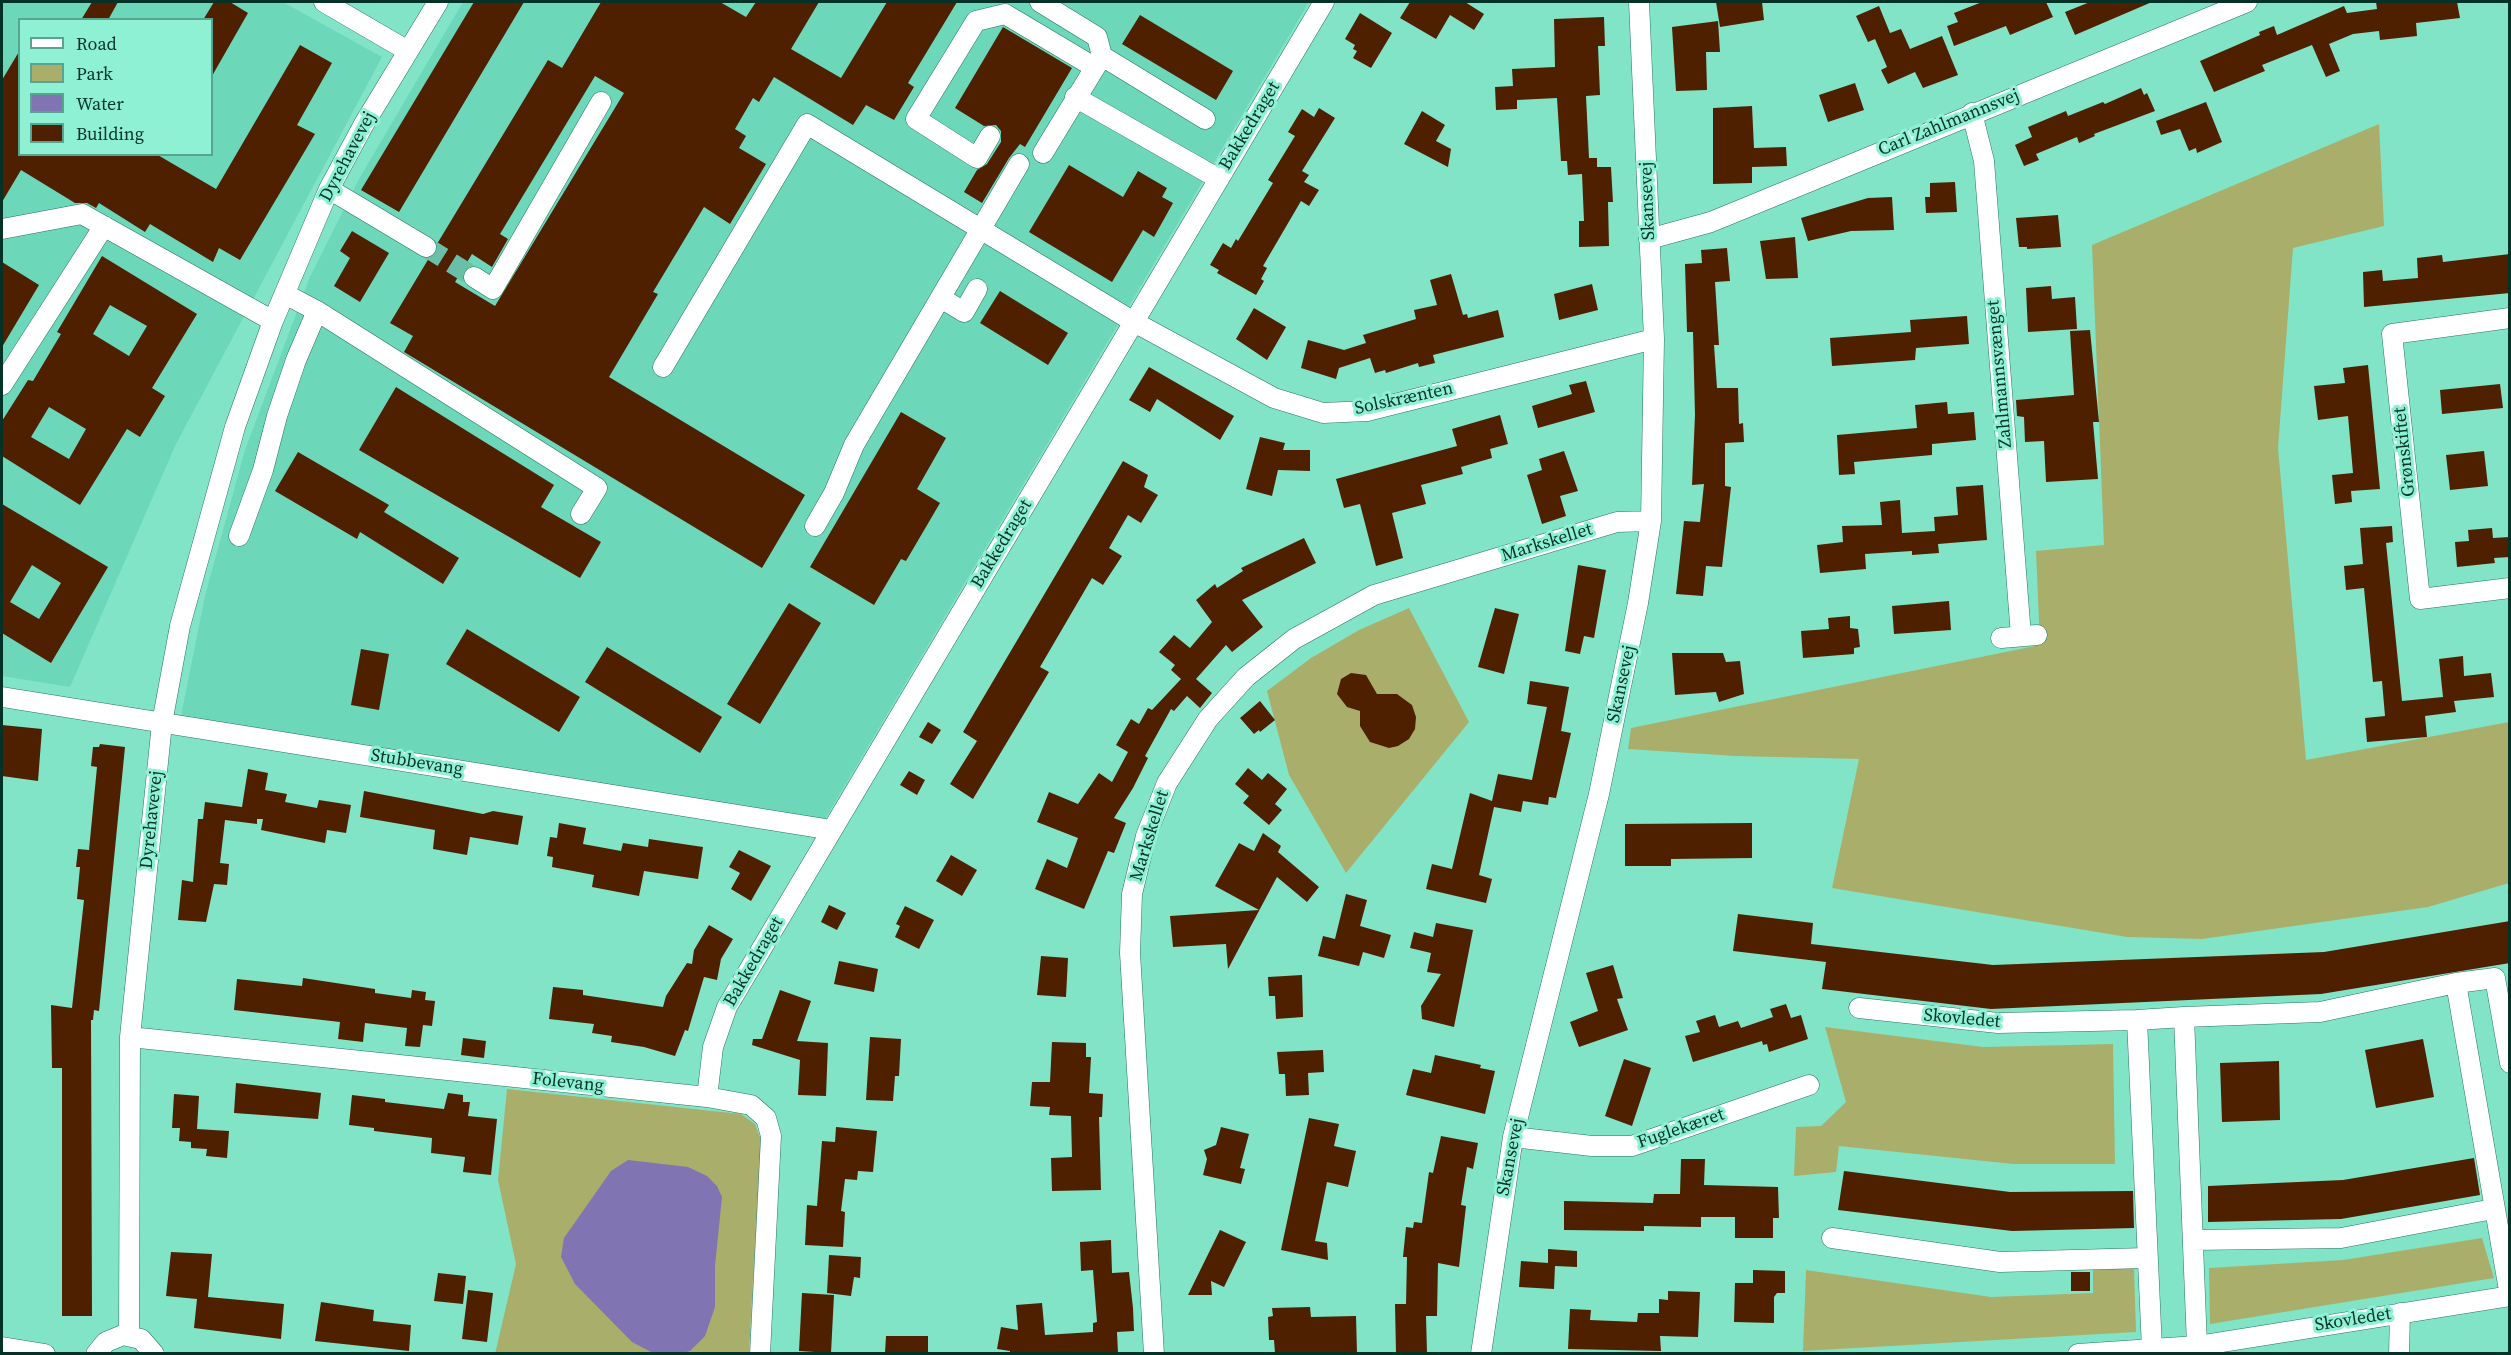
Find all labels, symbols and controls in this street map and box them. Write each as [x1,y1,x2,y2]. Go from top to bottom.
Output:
legend [18,18,213,156]
text: Road [76,31,117,56]
text: Park [76,61,113,86]
street label: Bakkedraget [1215,78,1285,174]
street label: Carl Zahlmannsvej [1875,85,2023,161]
text: Water [76,91,124,116]
street label: Dyrehavevej [315,108,381,206]
text: Building [76,121,144,146]
street label: Skansevej [1636,161,1660,241]
street label: Zahlmannsvænget [1983,299,2017,449]
street label: Solskrænten [1353,378,1455,420]
street label: Grønskiftet [2390,406,2420,498]
street label: Bakkedraget [967,496,1037,592]
street label: Markskellet [1499,519,1595,567]
street label: Skansevej [1603,643,1641,725]
street label: Stubbevang [369,745,465,781]
street label: Dyrehavevej [136,770,168,870]
street label: Markskellet [1126,788,1174,884]
street label: Bakkedraget [720,913,788,1011]
street label: Skovledet [1923,1005,2001,1033]
street label: Folevang [531,1069,605,1097]
street label: Fuglekæret [1635,1104,1727,1154]
street label: Skansevej [1493,1116,1529,1198]
street label: Skovledet [2313,1303,2393,1337]

